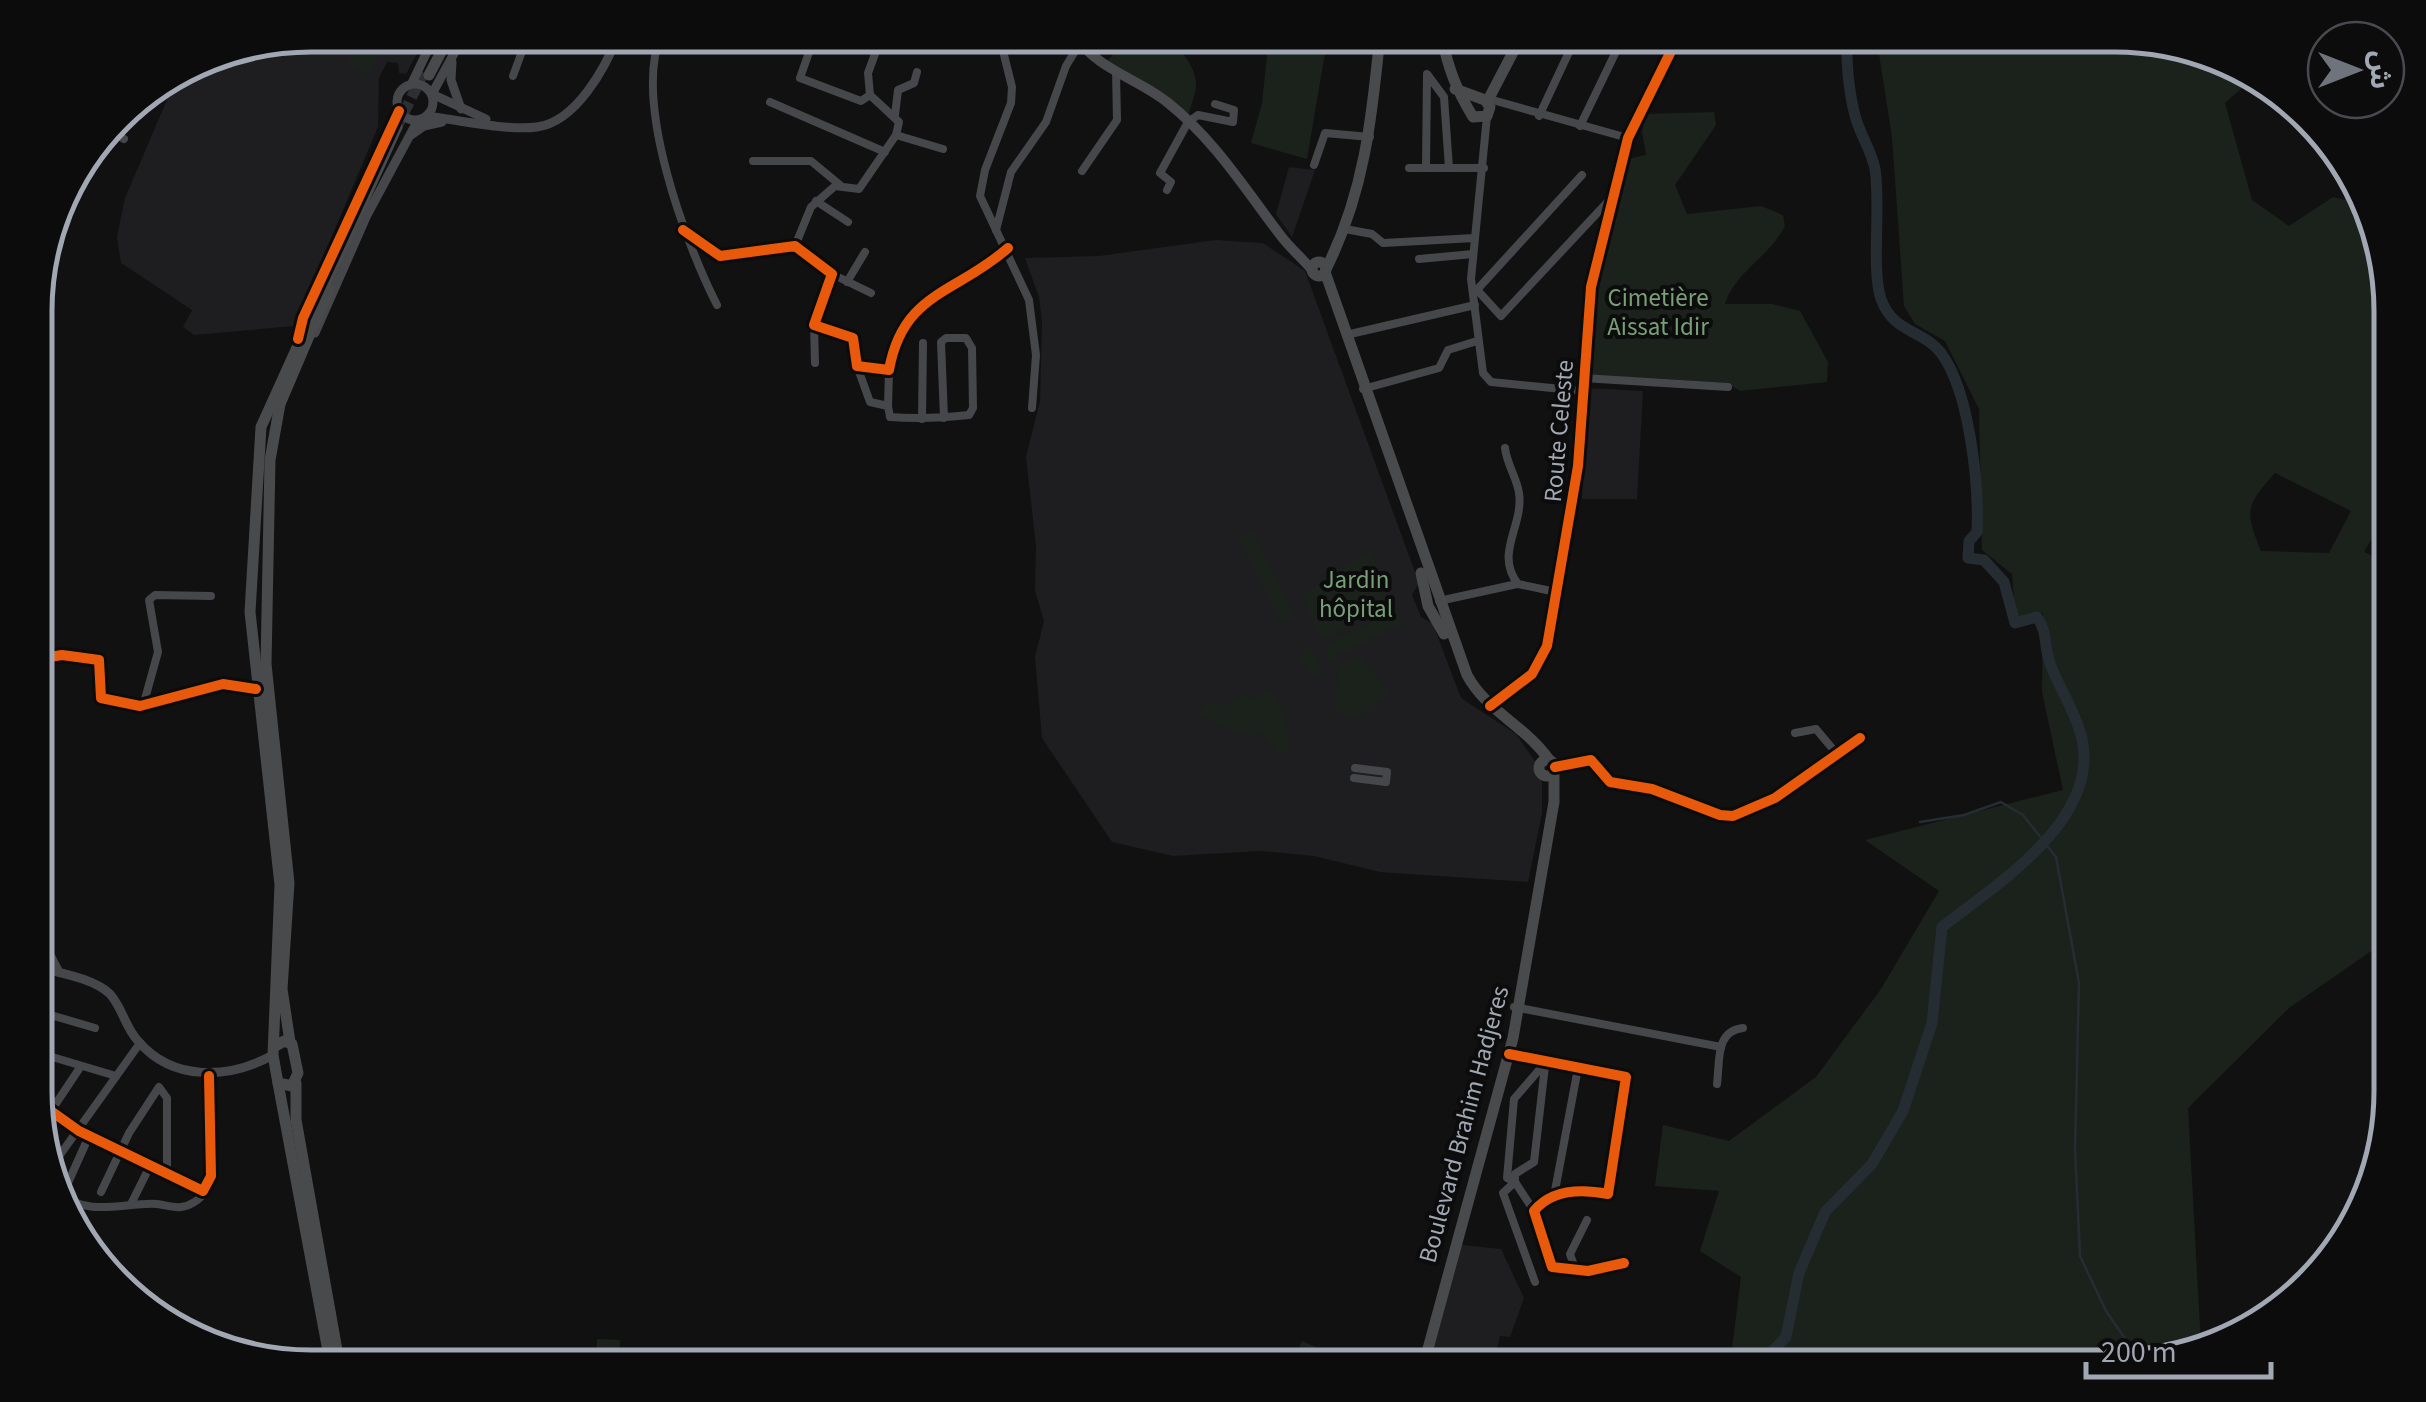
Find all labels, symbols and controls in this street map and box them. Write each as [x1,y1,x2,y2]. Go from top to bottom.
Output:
north arrow [2306,20,2406,120]
text: ش [2360,51,2400,89]
park label: Cimetière Aissat Idir [1607,280,1709,345]
street label: Route Celeste [1535,359,1583,504]
park label: Jardin hôpital [1319,562,1393,627]
street label: Boulevard Brahim Hadjeres [1410,982,1518,1267]
scale bar [2086,1317,2271,1379]
text: 200 m [2101,1331,2177,1374]

